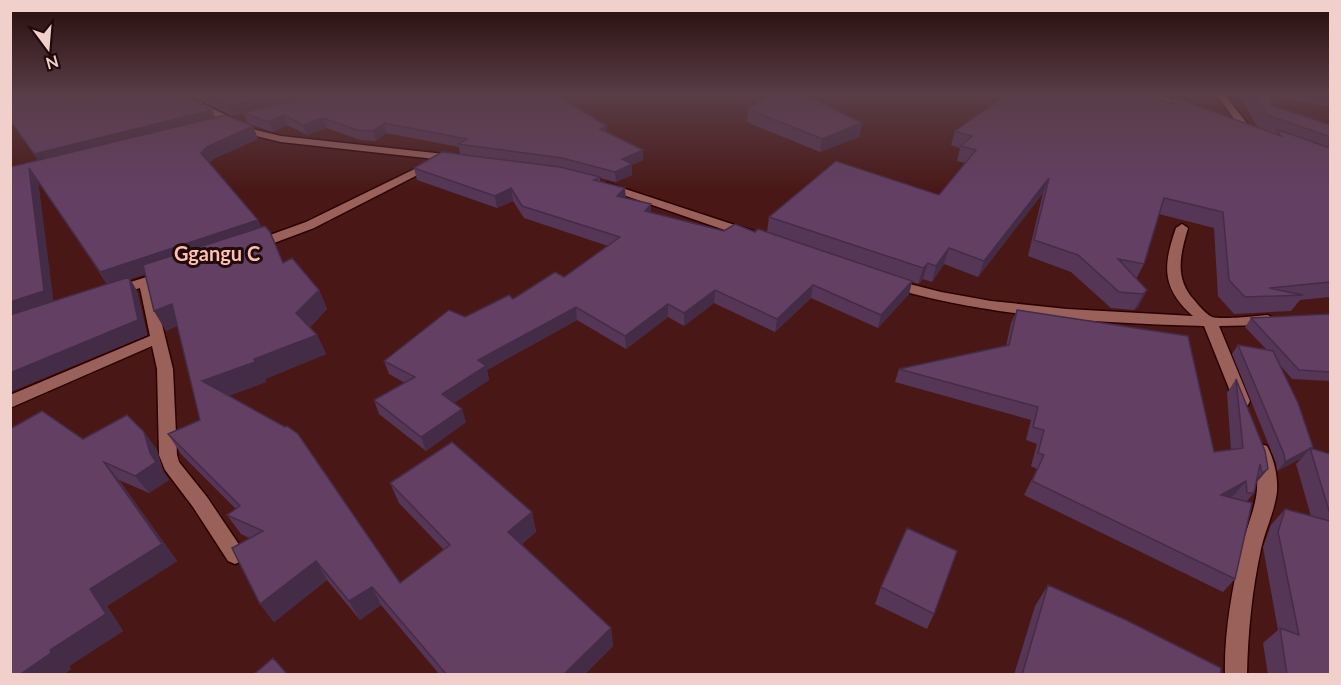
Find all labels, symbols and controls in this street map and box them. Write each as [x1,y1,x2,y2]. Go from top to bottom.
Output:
north arrow [18,18,78,78]
text: N [44,52,61,74]
district label: Ggangu C [174,241,260,265]

